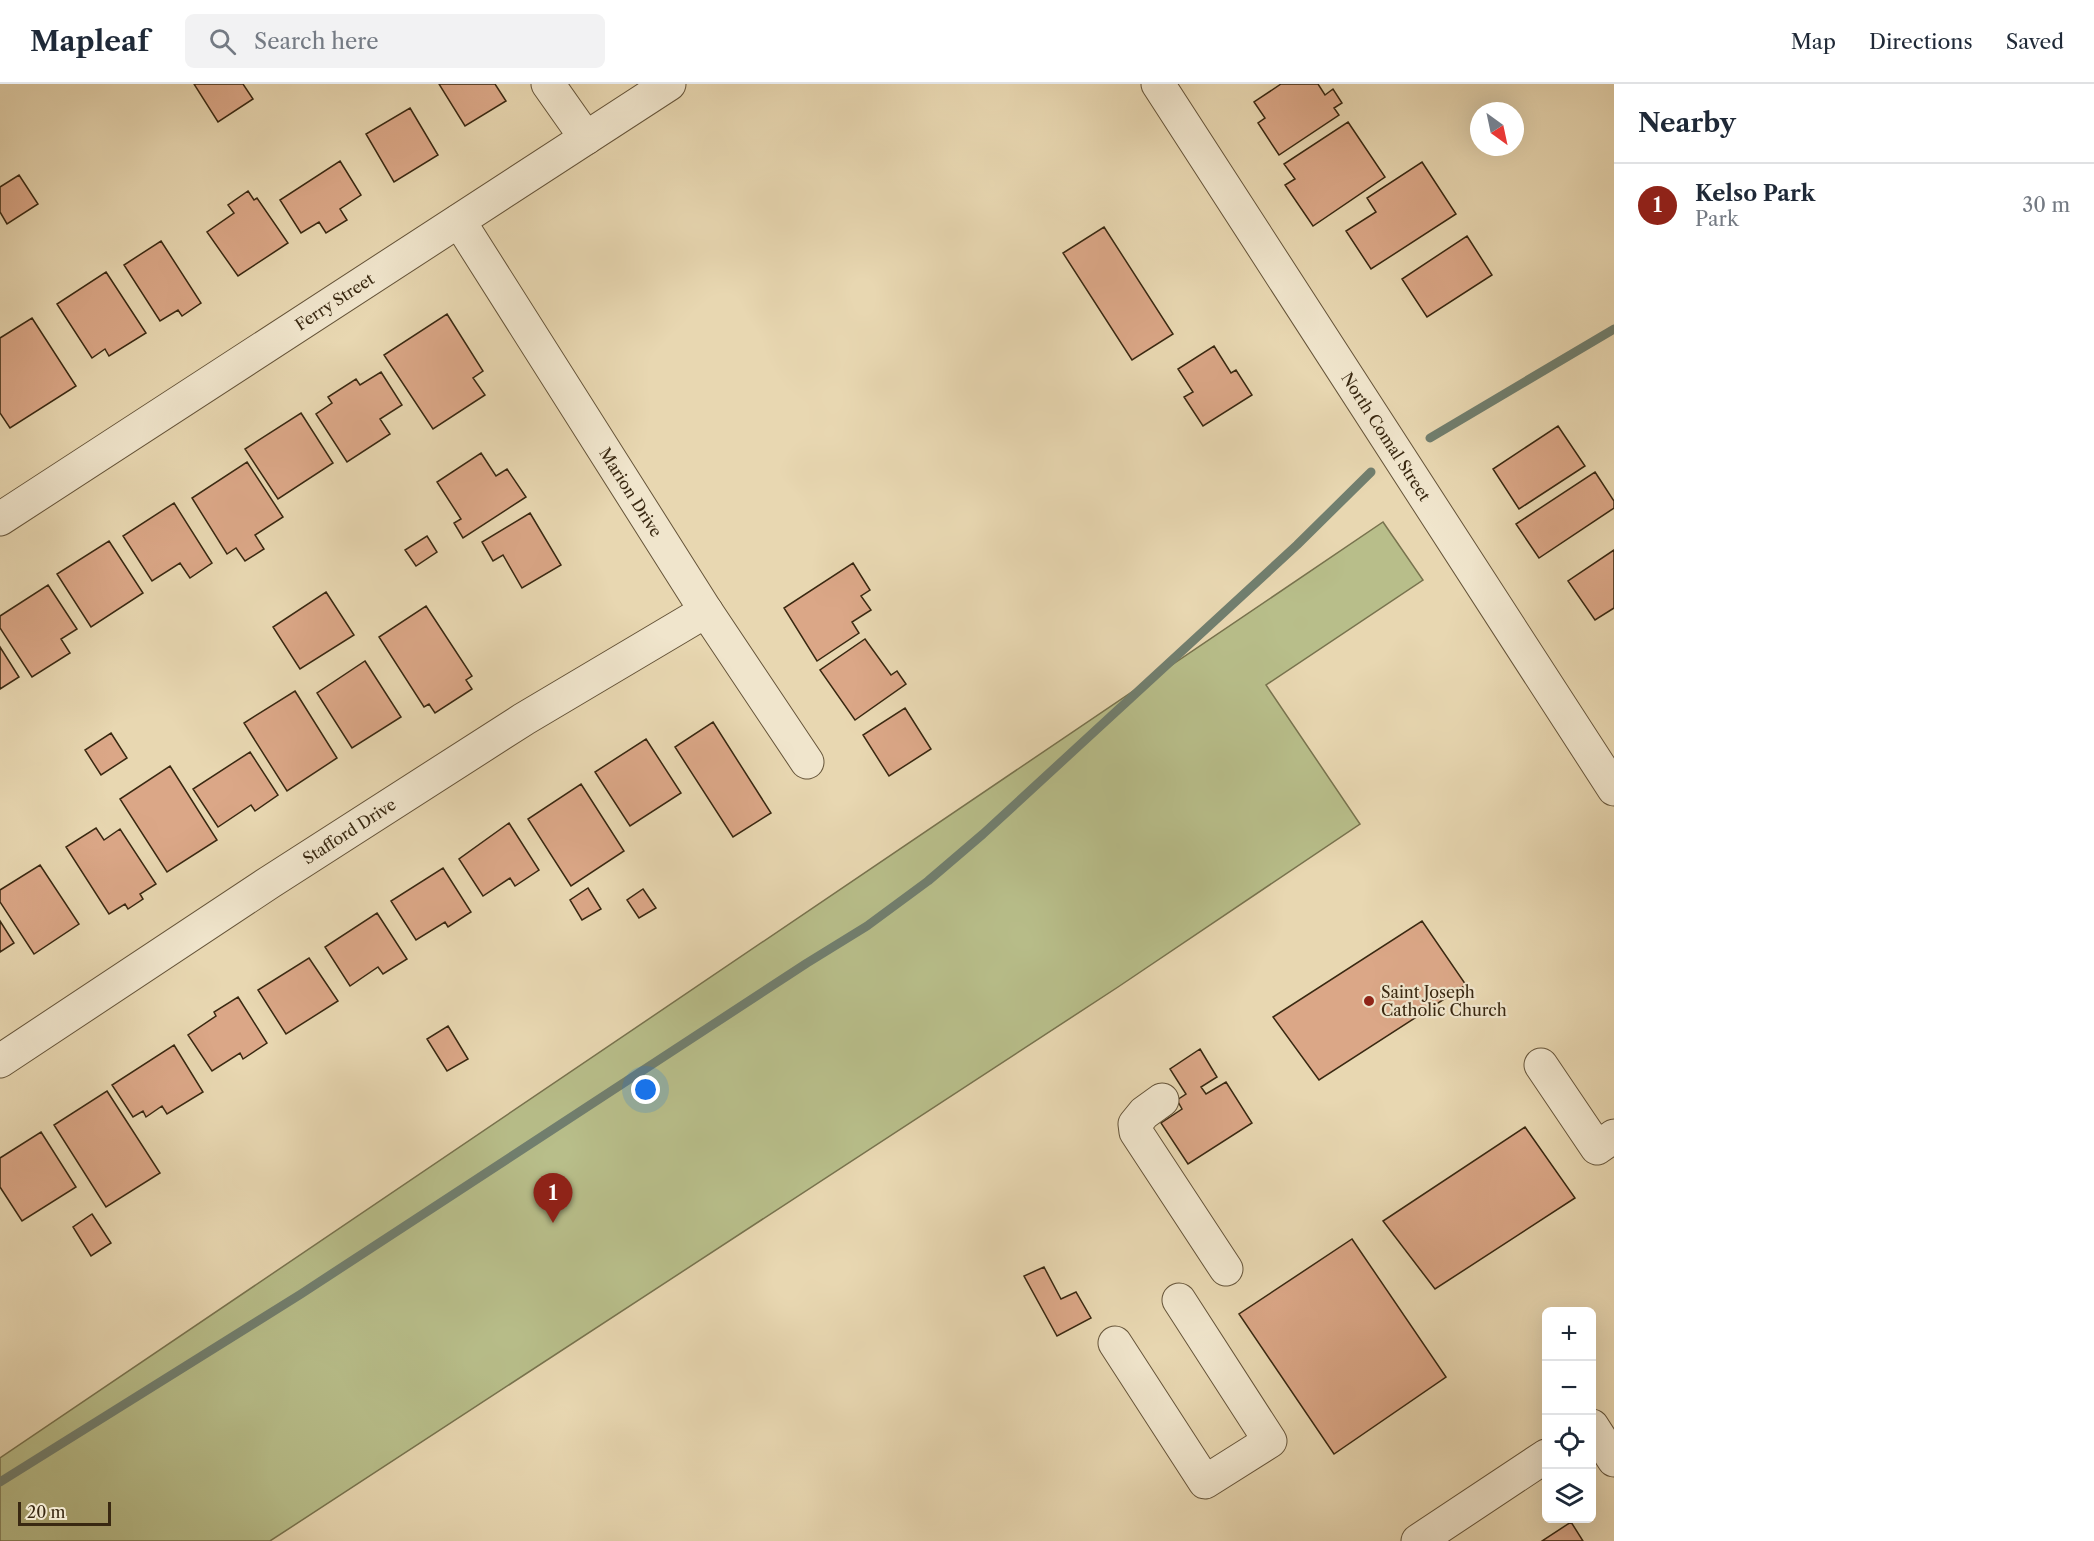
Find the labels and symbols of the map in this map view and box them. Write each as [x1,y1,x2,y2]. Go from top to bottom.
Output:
north arrow [1470,102,1524,156]
street label: Ferry Street [291,268,378,334]
street label: North Comal Street [1337,369,1435,505]
street label: Marion Drive [595,444,666,541]
street label: Stafford Drive [299,794,399,868]
place label: Saint Joseph Catholic Church [1381,982,1507,1020]
marker: Saint Joseph Catholic Church [1362,994,1376,1008]
your location [631,1075,660,1104]
pin: 1 [534,1174,572,1223]
scale bar [18,1499,111,1526]

